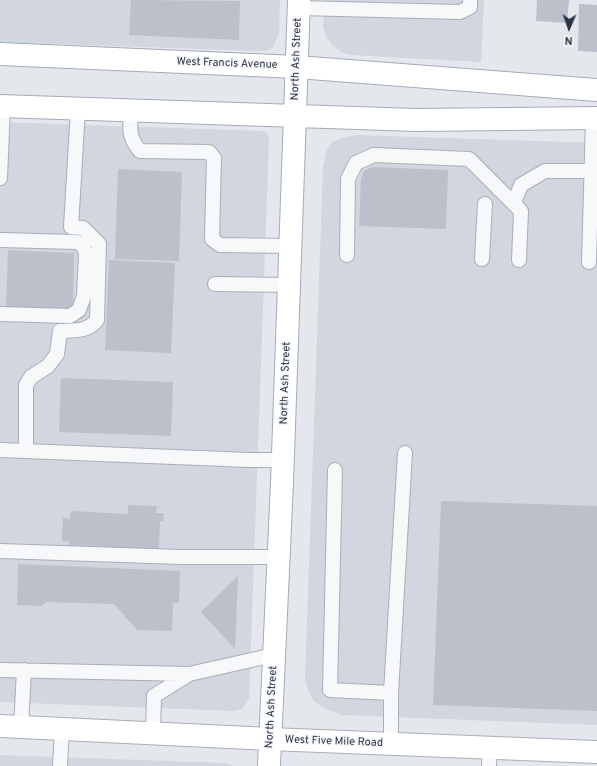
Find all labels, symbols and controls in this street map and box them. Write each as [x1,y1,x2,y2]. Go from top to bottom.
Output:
north arrow [549,8,589,48]
street label: North Ash Street [289,17,305,101]
text: N [564,33,573,47]
street label: West Francis Avenue [176,56,278,72]
street label: North Ash Street [278,341,294,425]
street label: North Ash Street [263,665,281,749]
street label: West Five Mile Road [285,734,383,750]

